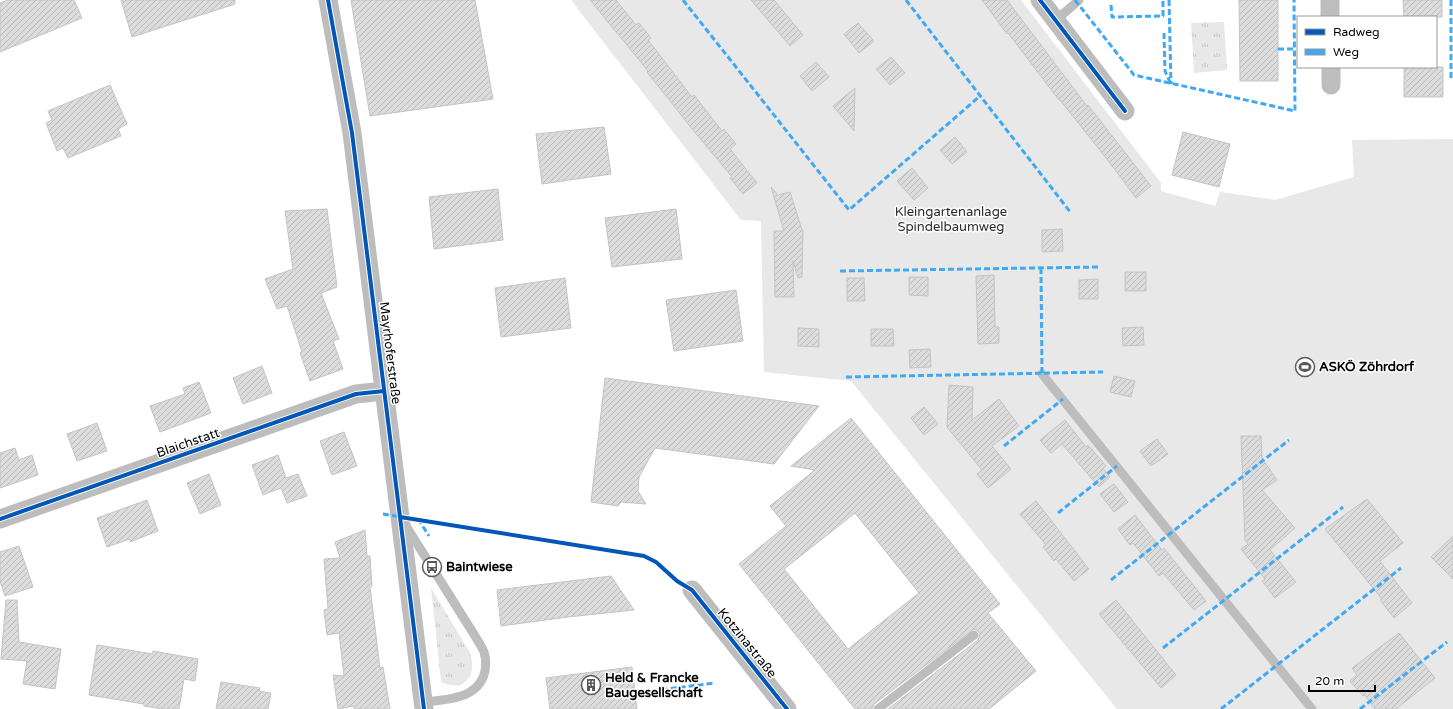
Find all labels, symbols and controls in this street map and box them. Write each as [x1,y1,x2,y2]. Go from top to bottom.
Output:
legend [1297,16,1437,68]
text: Radweg [1333,25,1380,39]
text: Weg [1333,45,1359,59]
park label: Kleingartenanlage Spindelbaumweg [895,204,1007,235]
street label: Mayrhoferstraße [376,301,404,405]
sports icon: ASKÖ Zöhrdorf [1294,356,1316,378]
place label: ASKÖ Zöhrdorf [1319,359,1415,375]
street label: Blaichstatt [154,425,222,461]
bus stop icon: Baintwiese [421,556,443,578]
place label: Baintwiese [446,559,513,575]
street label: Kotzinastraße [714,605,780,681]
scale bar [1309,667,1375,693]
place label: Held & Francke Baugesellschaft [605,670,703,701]
building icon: Held & Francke Baugesellschaft [580,674,602,696]
text: 20 m [1315,674,1344,688]

